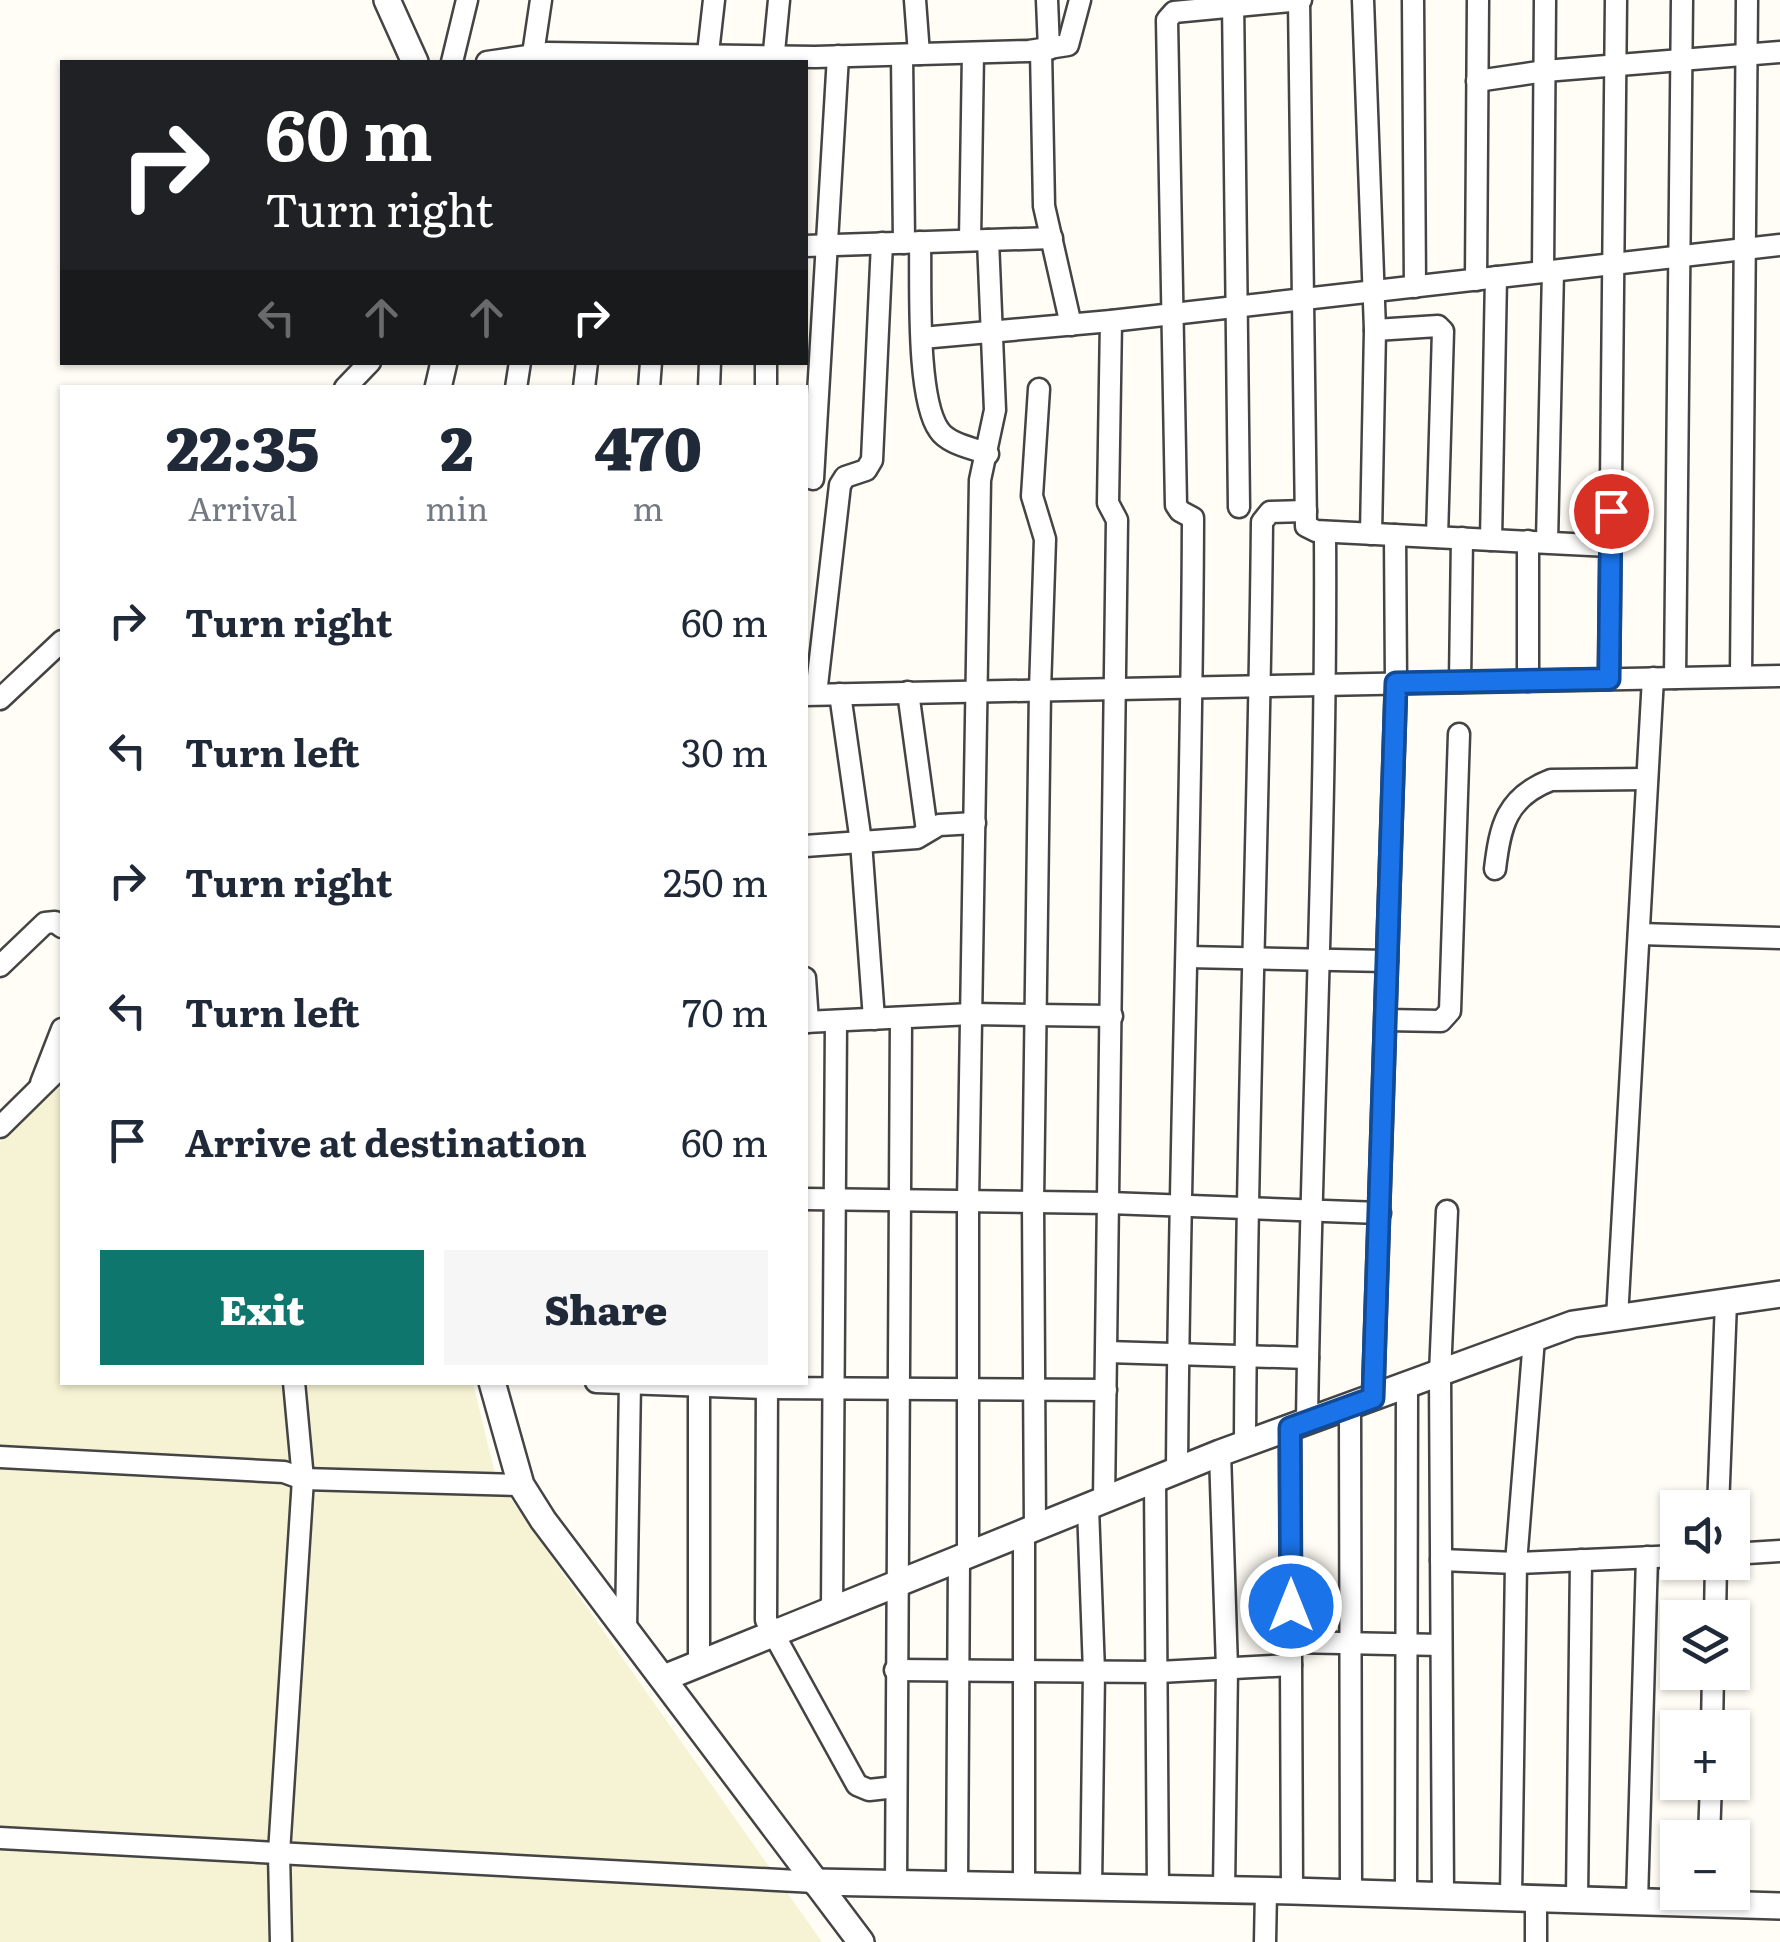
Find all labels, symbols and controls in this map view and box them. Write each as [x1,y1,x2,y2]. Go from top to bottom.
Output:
text: 60 m [265,79,433,183]
icon: right [100,100,230,230]
text: Turn right [265,174,493,241]
icon: left [249,290,304,345]
icon: ahead [354,290,409,345]
icon: ahead [459,290,514,345]
icon: right [564,290,619,345]
text: 22:35 [166,400,319,489]
text: 2 [440,400,473,489]
text: 470 [594,400,702,489]
pin [1569,469,1654,554]
text: Arrival [188,483,297,531]
text: min [425,483,488,531]
text: m [633,483,664,531]
icon: arrive [1584,484,1639,539]
text: Turn right [185,592,392,649]
text: 60 m [681,592,768,649]
icon: right [100,593,155,648]
text: Turn left [185,722,360,779]
text: 30 m [681,722,768,779]
icon: left [100,723,155,778]
text: Turn right [185,852,392,909]
text: 250 m [663,852,768,909]
icon: right [100,853,155,908]
text: Turn left [185,982,360,1039]
text: 70 m [682,982,768,1039]
icon: left [100,983,155,1038]
text: Arrive at destination [185,1112,587,1169]
text: 60 m [681,1112,768,1169]
icon: arrive [100,1113,155,1168]
button: Exit [100,1250,424,1365]
button: Share [444,1250,768,1365]
map controls [1660,1490,1750,1910]
button: sound [1660,1490,1750,1580]
position arrow [1239,1554,1343,1658]
button: layers [1660,1600,1750,1690]
button: + [1660,1710,1750,1800]
button: − [1660,1820,1750,1910]

